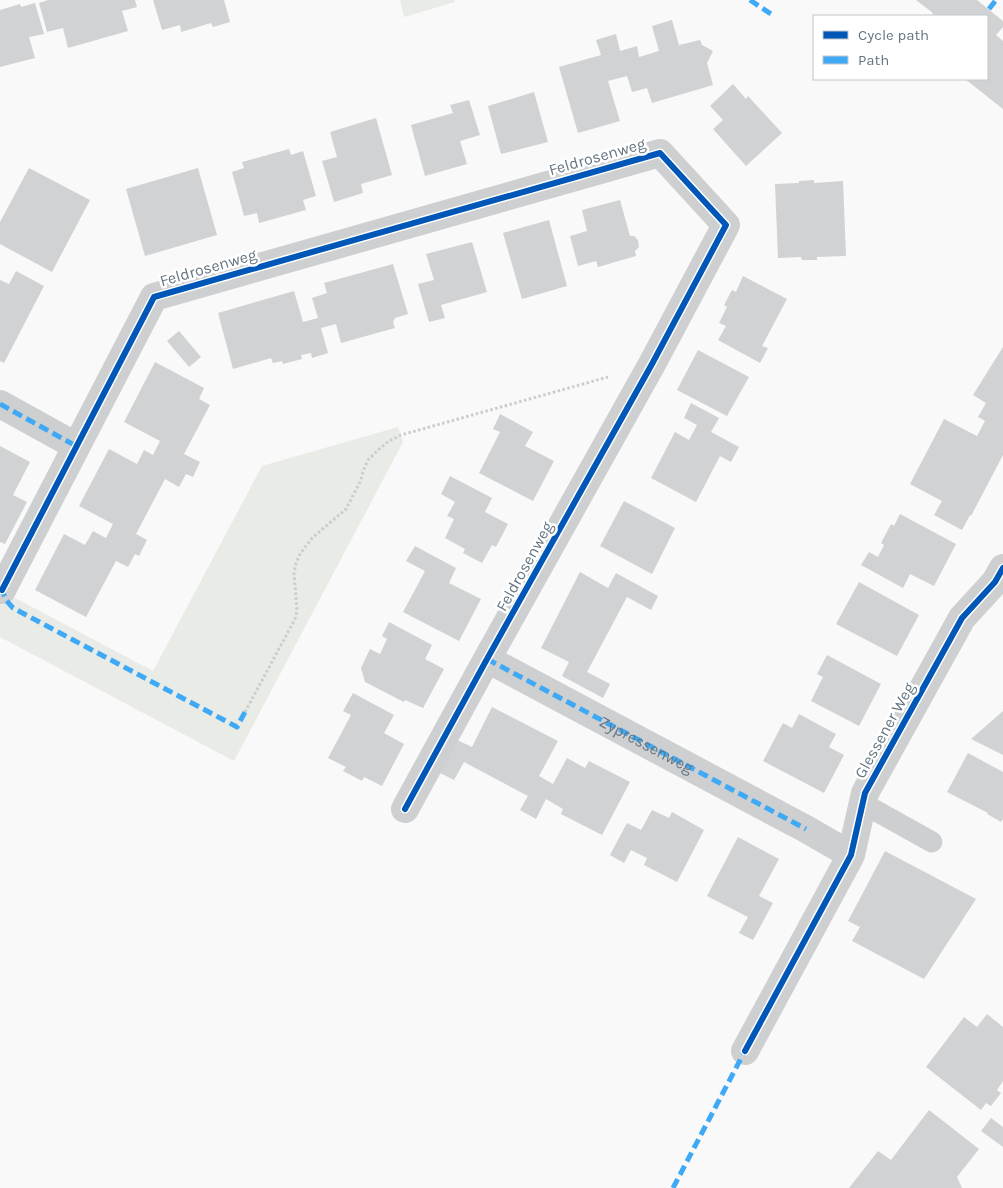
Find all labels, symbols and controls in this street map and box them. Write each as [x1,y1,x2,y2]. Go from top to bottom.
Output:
legend [813,15,988,80]
text: Cycle path [858,26,929,44]
text: Path [858,51,889,69]
street label: Feldrosenweg [547,134,648,179]
street label: Feldrosenweg [158,245,259,290]
street label: Feldrosenweg [492,518,557,614]
street label: Glessener Weg [850,679,919,781]
street label: Zypressenweg [596,712,697,777]

